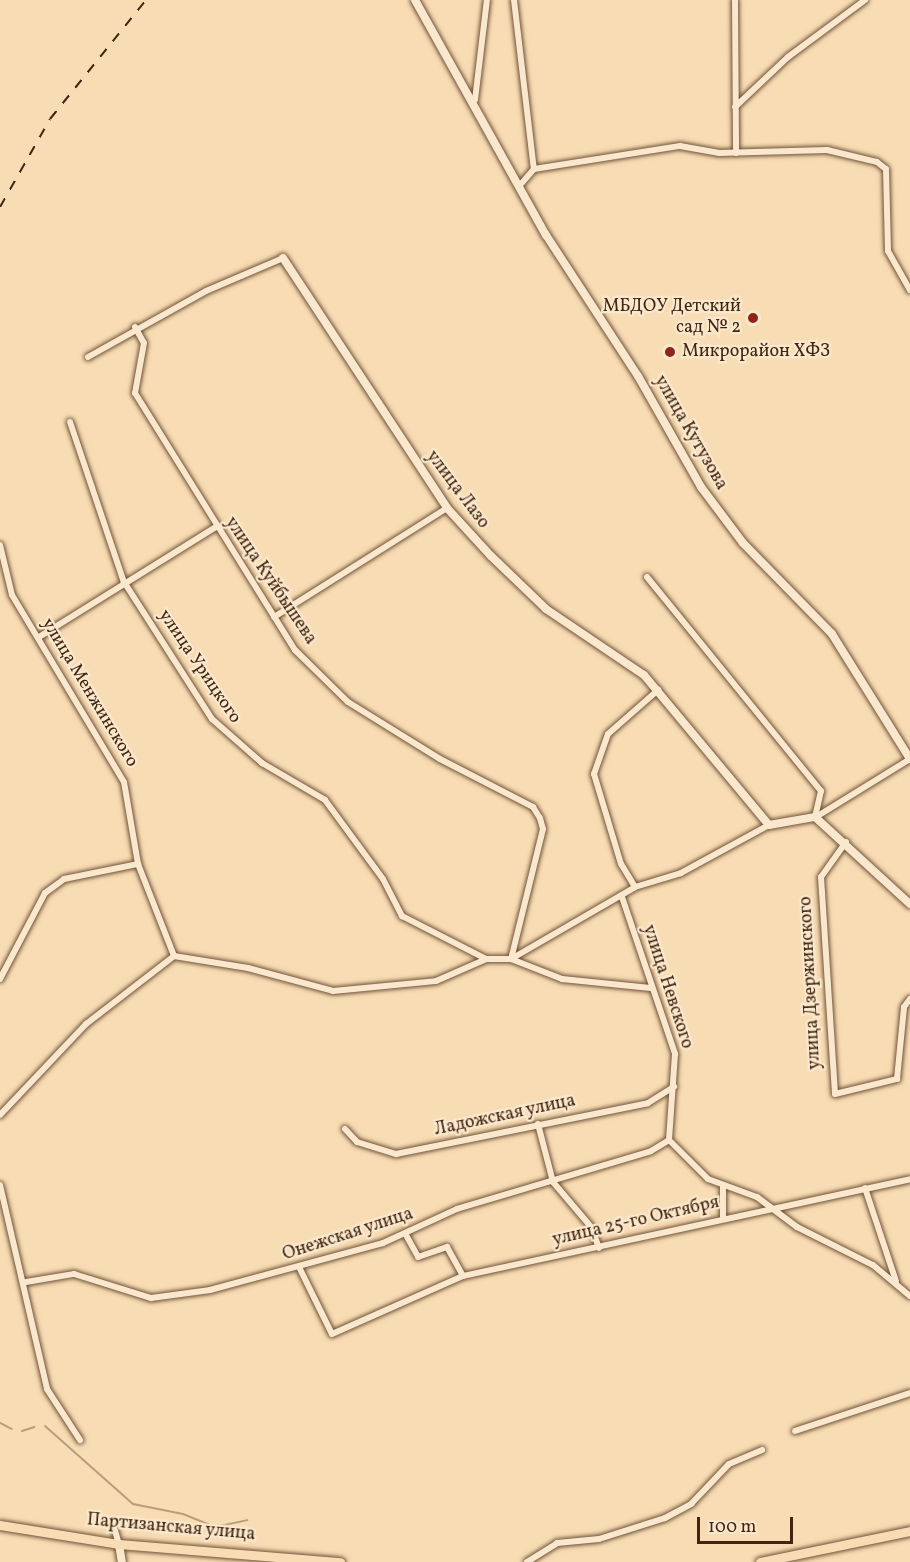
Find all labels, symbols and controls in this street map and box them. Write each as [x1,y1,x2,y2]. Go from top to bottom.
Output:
place label: МБДОУ Детский сад № 2 [602,297,741,340]
marker: МБДОУ Детский сад № 2 [746,311,760,325]
place label: Микрорайон ХФЗ [682,341,830,363]
marker: Микрорайон ХФЗ [663,345,677,359]
street label: улица Кутузова [648,372,732,494]
street label: улица Лазо [421,447,493,533]
street label: улица Куйбышева [219,513,321,649]
street label: улица Урицкого [153,606,245,728]
street label: улица Менжинского [36,615,142,771]
street label: улица Дзержинского [796,896,826,1070]
street label: улица Невского [637,922,697,1052]
street label: Ладожская улица [432,1090,578,1142]
street label: улица 25-го Октября [550,1192,722,1252]
street label: Онежская улица [280,1204,416,1266]
scale bar [700,1505,796,1543]
street label: Партизанская улица [86,1510,256,1546]
text: 100 m [708,1515,757,1540]

